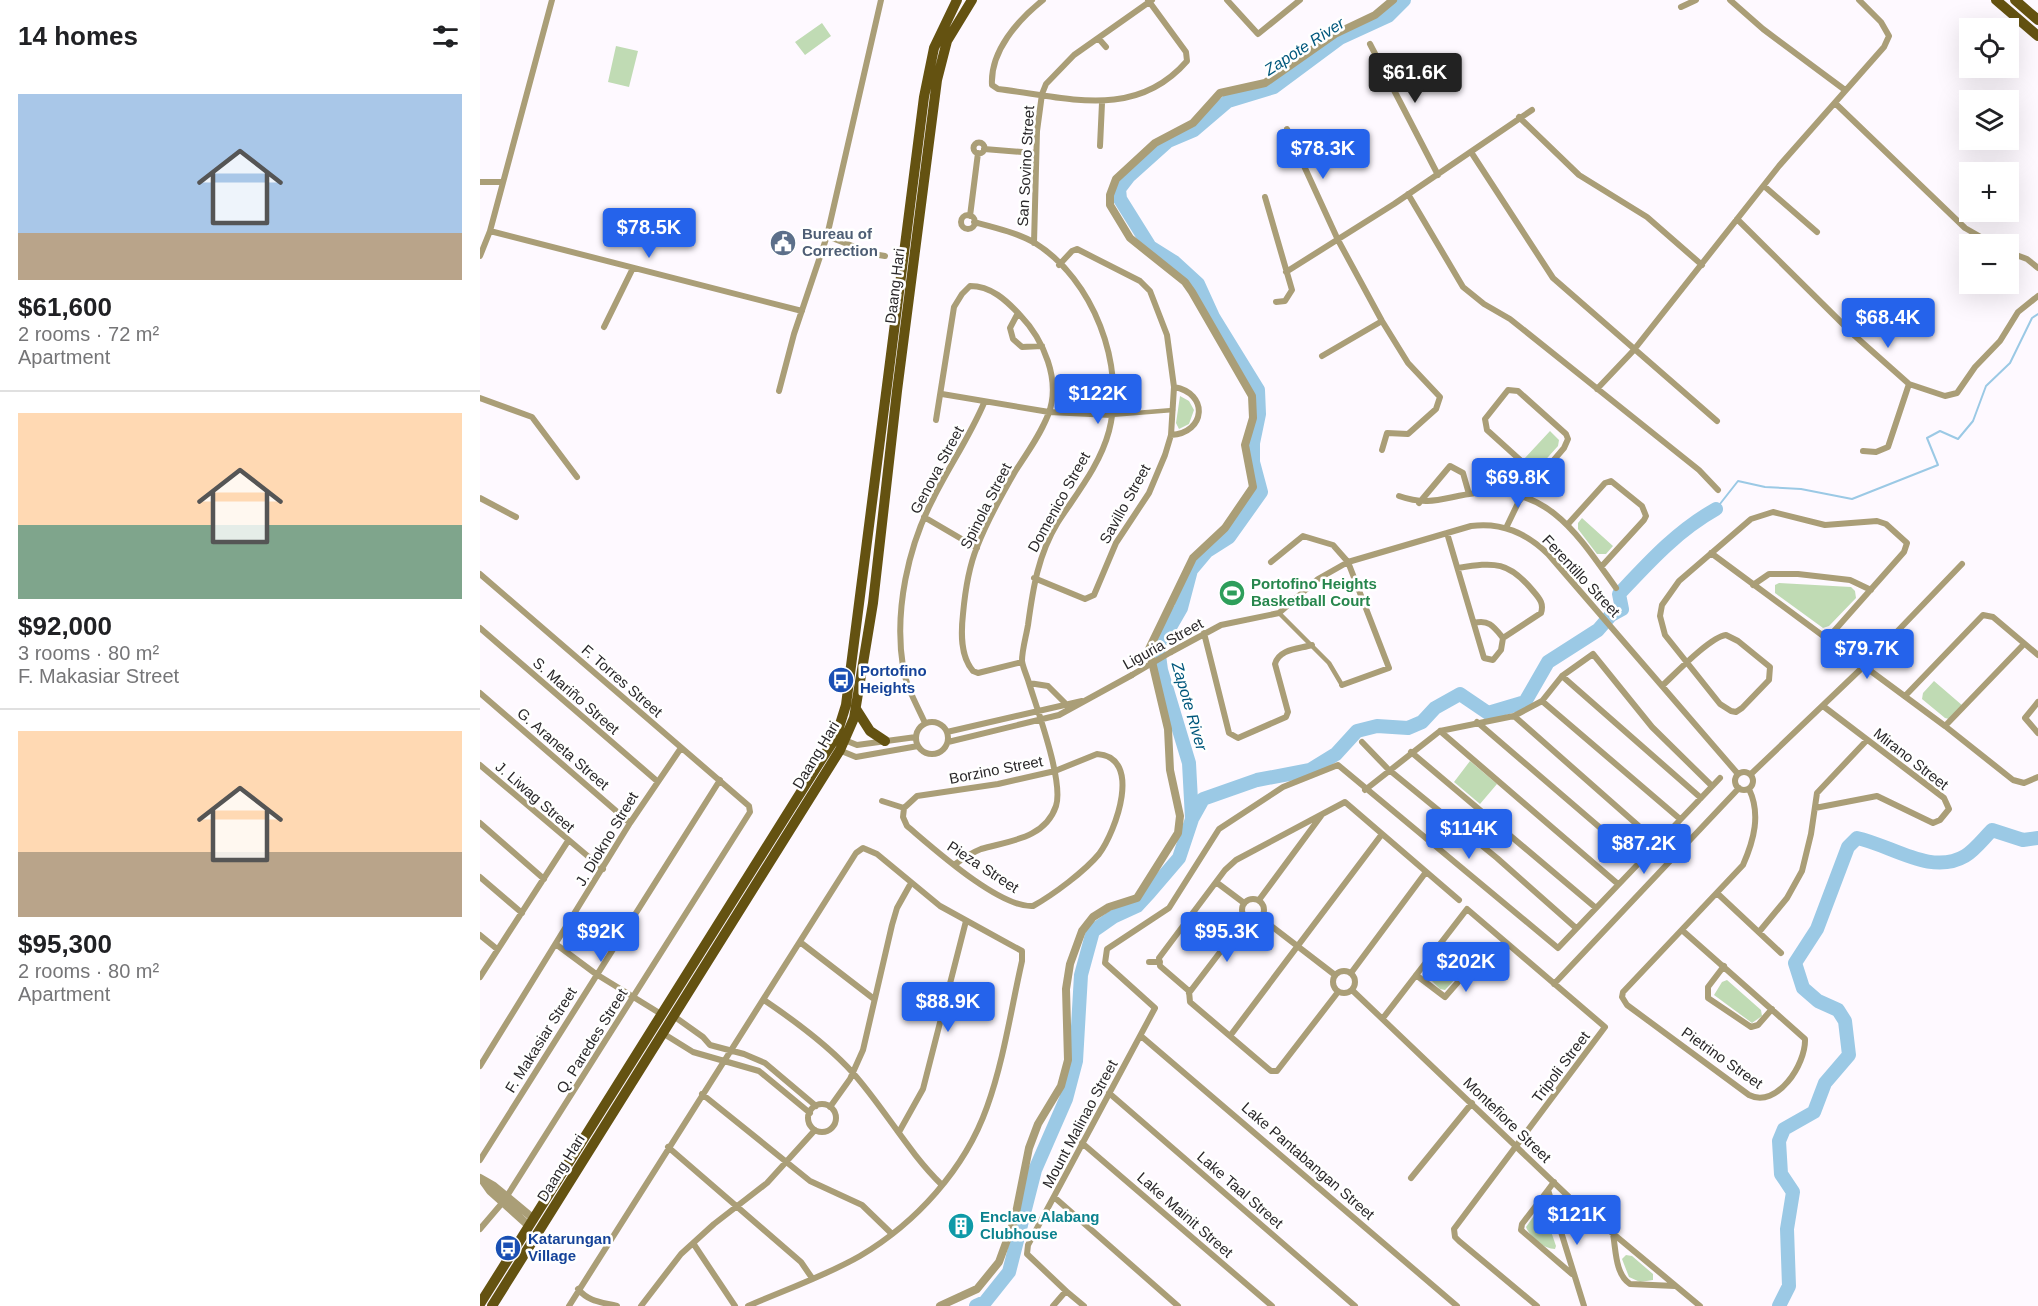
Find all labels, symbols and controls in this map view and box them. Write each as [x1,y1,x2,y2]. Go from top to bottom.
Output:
water label: Zapote River [1260,14,1348,79]
map controls [1959,18,2019,294]
button: locate [1959,18,2019,78]
icon: filters [429,20,462,53]
text: 14 homes [18,21,138,51]
pin: $61.6K [1366,53,1464,104]
text: $61.6K [1383,61,1447,83]
button: layers [1959,90,2019,150]
street label: San Sovino Street [1014,104,1037,227]
pin: $78.3K [1274,129,1372,180]
icon: home [186,133,294,241]
text: $78.3K [1291,137,1355,159]
button: + [1959,162,2019,222]
pin: $78.5K [600,208,698,259]
text: $78.5K [617,216,681,238]
place label: Bureau of Correction [802,225,878,259]
public building icon: Bureau of Correction [768,228,798,258]
button: − [1959,234,2019,294]
street label: Daang Hari [881,247,908,325]
text: $61,600 [18,292,112,322]
pin: $68.4K [1839,298,1937,349]
text: $68.4K [1856,306,1920,328]
text: 2 rooms · 72 m² [18,323,159,345]
text: Apartment [18,346,110,368]
pin: $122K [1056,374,1140,425]
text: $122K [1069,382,1127,404]
street label: Genova Street [906,422,967,516]
street label: Domenico Street [1024,448,1093,555]
icon: home [186,452,294,560]
pin: $69.8K [1469,458,1567,509]
street label: Spinola Street [957,459,1015,552]
street label: Savillo Street [1096,460,1154,547]
text: $69.8K [1486,466,1550,488]
street label: Ferentillo Street [1539,531,1624,621]
place label: Portofino Heights Basketball Court [1251,575,1377,609]
sports icon: Portofino Heights Basketball Court [1217,578,1247,608]
text: $92,000 [18,611,112,641]
street label: Liguria Street [1120,614,1207,673]
pin: $79.7K [1818,629,1916,680]
text: $79.7K [1835,637,1899,659]
street label: F. Torres Street [578,641,667,721]
text: 3 rooms · 80 m² [18,642,159,664]
street label: S. Mariño Street [530,654,623,738]
water label: Zapote River [1168,659,1210,753]
place label: Portofino Heights [860,662,927,696]
text: F. Makasiar Street [18,665,179,687]
bus stop icon: Portofino Heights [826,665,856,695]
street label: G. Araneta Street [514,704,613,794]
street label: Daang Hari [789,718,842,792]
street label: Mirano Street [1871,724,1953,794]
street label: Borzino Street [948,752,1045,787]
street label: J. Liwag Street [492,758,579,836]
icon: home [186,770,294,878]
street label: J. Diokno Street [572,788,642,889]
pin: $114K [1427,809,1511,860]
text: $114K [1440,817,1498,839]
pin: $87.2K [1595,824,1693,875]
text: $87.2K [1612,832,1676,854]
street label: Pieza Street [944,837,1023,896]
pin: $92K [565,912,637,963]
pin: $95.3K [1178,912,1276,963]
text: $92K [577,920,625,942]
text: $95.3K [1195,920,1259,942]
text: $95,300 [18,929,112,959]
pin: $202K [1424,942,1508,993]
text: $202K [1437,950,1495,972]
text: 2 rooms · 80 m² [18,960,159,982]
pin: $88.9K [899,982,997,1033]
text: Apartment [18,983,110,1005]
street label: F. Makasiar Street [501,983,580,1095]
street label: Q. Paredes Street [553,985,631,1096]
text: $88.9K [916,990,980,1012]
street label: Pietrino Street [1678,1023,1767,1092]
street label: Tripoli Street [1528,1027,1593,1106]
street label: Mount Malinao Street [1039,1056,1121,1191]
street label: Montefiore Street [1460,1074,1555,1166]
street label: Lake Pantabangan Street [1239,1098,1379,1223]
street label: Daang Hari [533,1131,588,1204]
street label: Lake Taal Street [1194,1148,1287,1232]
street label: Lake Mainit Street [1134,1169,1237,1261]
pin: $121K [1535,1195,1619,1246]
text: $121K [1548,1203,1606,1225]
place label: Enclave Alabang Clubhouse [980,1208,1100,1242]
building icon: Enclave Alabang Clubhouse [946,1211,976,1241]
place label: Katarungan Village [528,1230,611,1264]
bus stop icon: Katarungan Village [493,1233,523,1263]

